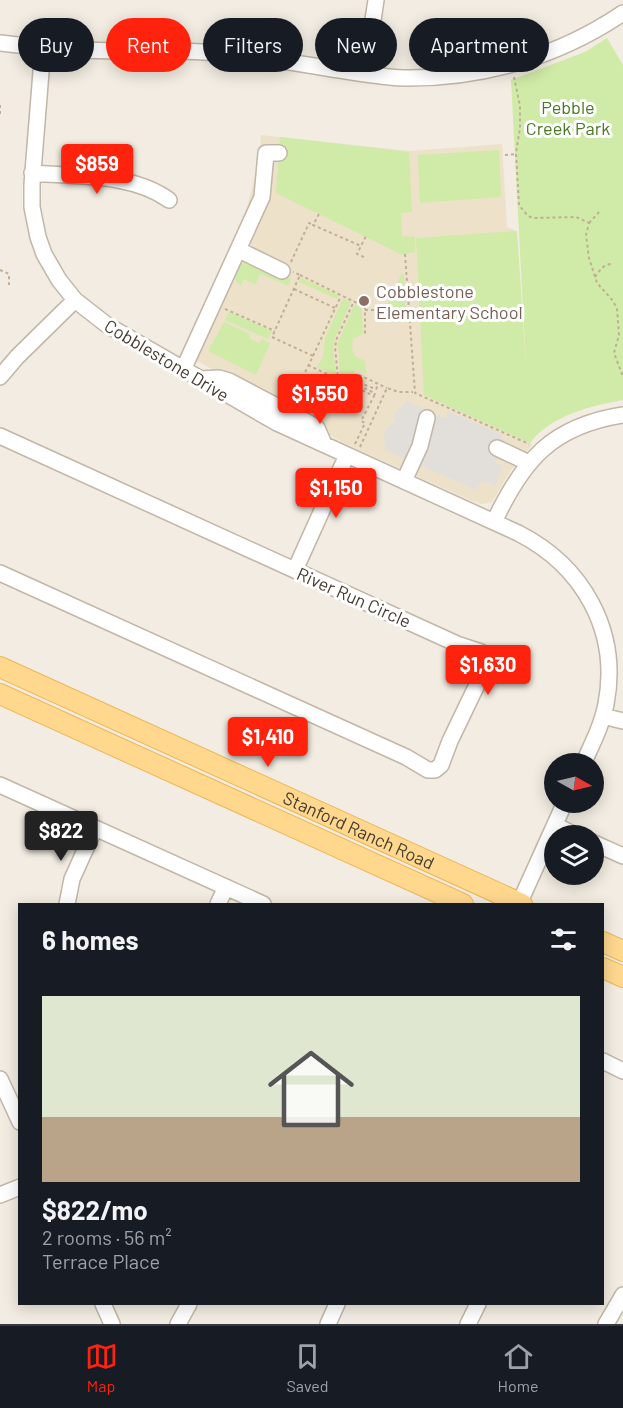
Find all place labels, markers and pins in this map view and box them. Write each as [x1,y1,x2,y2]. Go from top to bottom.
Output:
pin: $859 [61,144,133,195]
place label: Cobblestone Elementary School [376,280,523,323]
marker: Cobblestone Elementary School [357,294,371,308]
pin: $1,550 [271,374,369,425]
pin: $1,150 [287,468,385,519]
pin: $1,630 [439,645,537,696]
pin: $1,410 [219,717,317,768]
pin: $822 [25,811,97,862]

